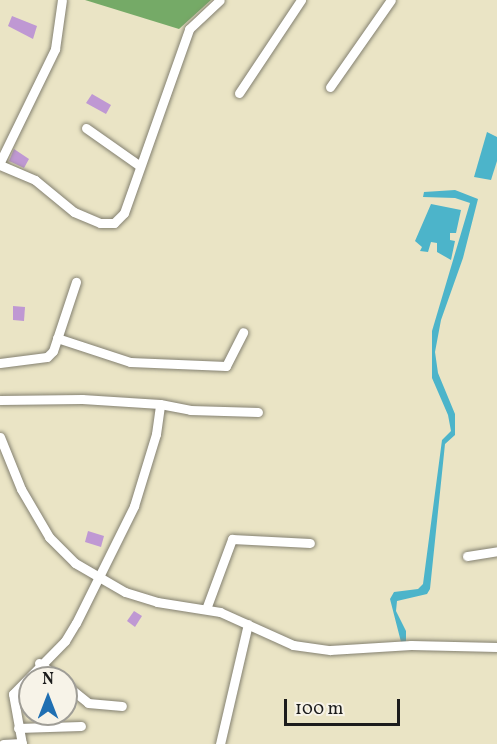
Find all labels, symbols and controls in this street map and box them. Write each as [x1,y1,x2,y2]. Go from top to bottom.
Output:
north arrow [18,666,78,726]
text: N [42,669,54,691]
scale bar [287,687,402,725]
text: 100 m [295,697,344,722]

